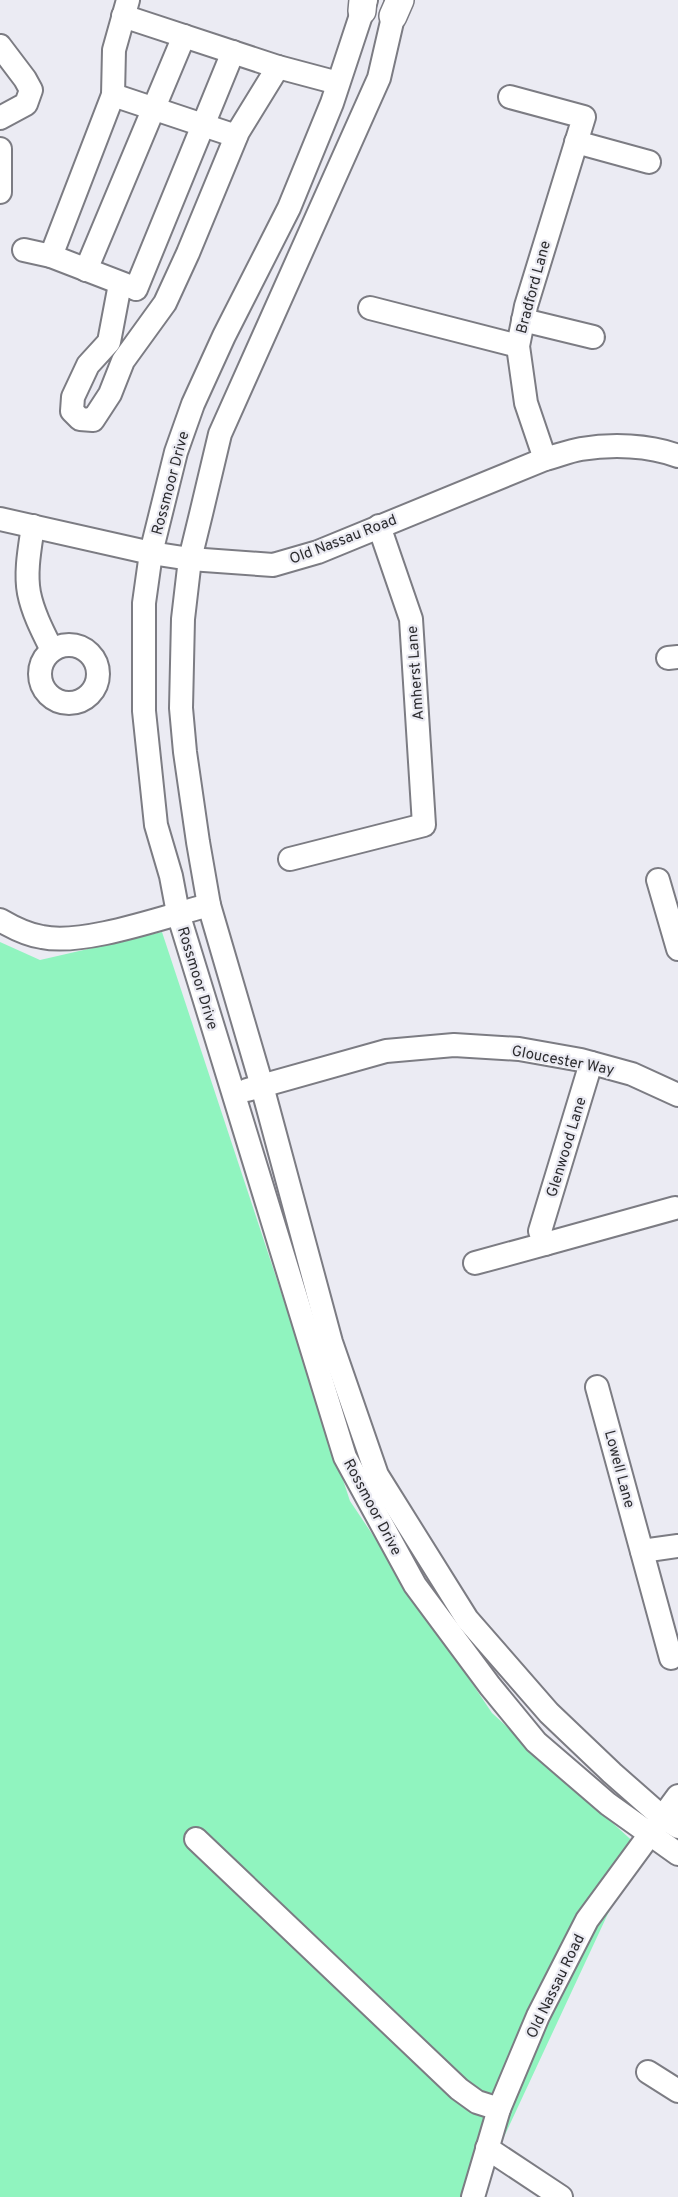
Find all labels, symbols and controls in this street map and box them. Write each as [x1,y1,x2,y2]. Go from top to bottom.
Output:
street label: Bradford Lane [513,239,556,336]
street label: Rossmoor Drive [148,429,194,537]
street label: Old Nassau Road [287,511,400,570]
street label: Amherst Lane [404,625,429,721]
street label: Rossmoor Drive [172,925,221,1032]
street label: Gloucester Way [510,1042,616,1081]
street label: Glenwood Lane [543,1095,592,1200]
street label: Lowell Lane [599,1428,638,1510]
street label: Rossmoor Drive [338,1456,405,1559]
street label: Old Nassau Road [523,1932,590,2042]

